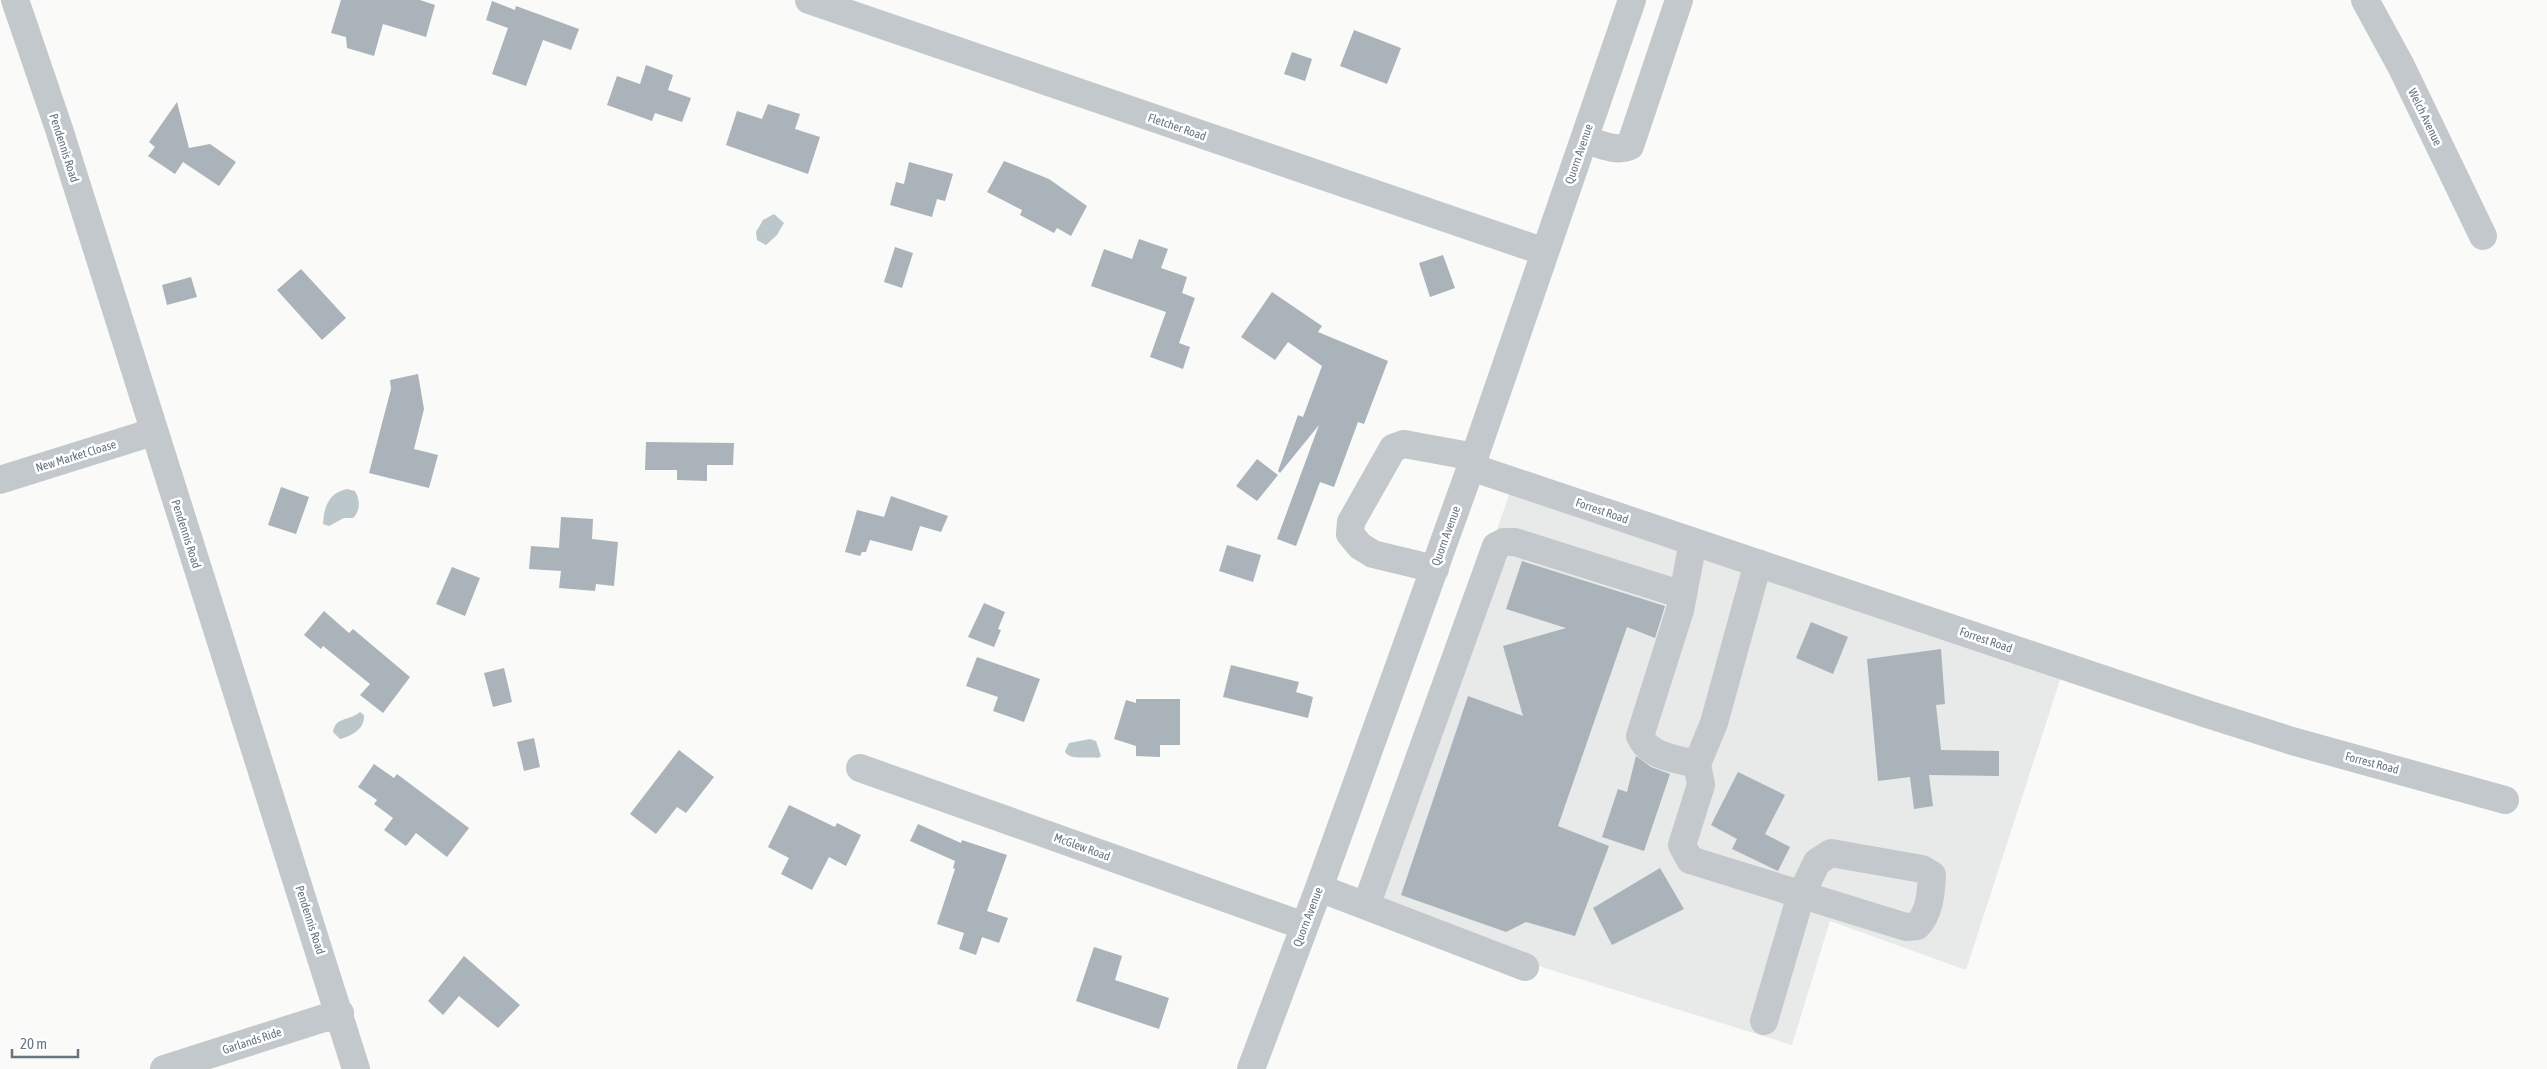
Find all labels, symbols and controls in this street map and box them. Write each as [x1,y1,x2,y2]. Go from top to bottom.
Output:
street label: Welch Avenue [2405,86,2445,148]
street label: Fletcher Road [1146,111,1208,143]
street label: Pendennis Road [46,112,82,184]
street label: Quorn Avenue [1562,122,1596,186]
street label: New Market Cloase [34,437,118,475]
street label: Forrest Road [1574,495,1630,527]
street label: Pendennis Road [168,498,204,570]
street label: Quorn Avenue [1429,504,1463,568]
street label: Forrest Road [1958,624,2014,656]
street label: Forrest Road [2344,749,2400,777]
street label: McGlew Road [1052,830,1112,864]
street label: Pendennis Road [292,884,328,956]
street label: Quorn Avenue [1290,885,1326,949]
street label: Garlands Ride [221,1025,283,1057]
scale bar [12,1026,79,1058]
text: 20 m [20,1035,47,1052]

